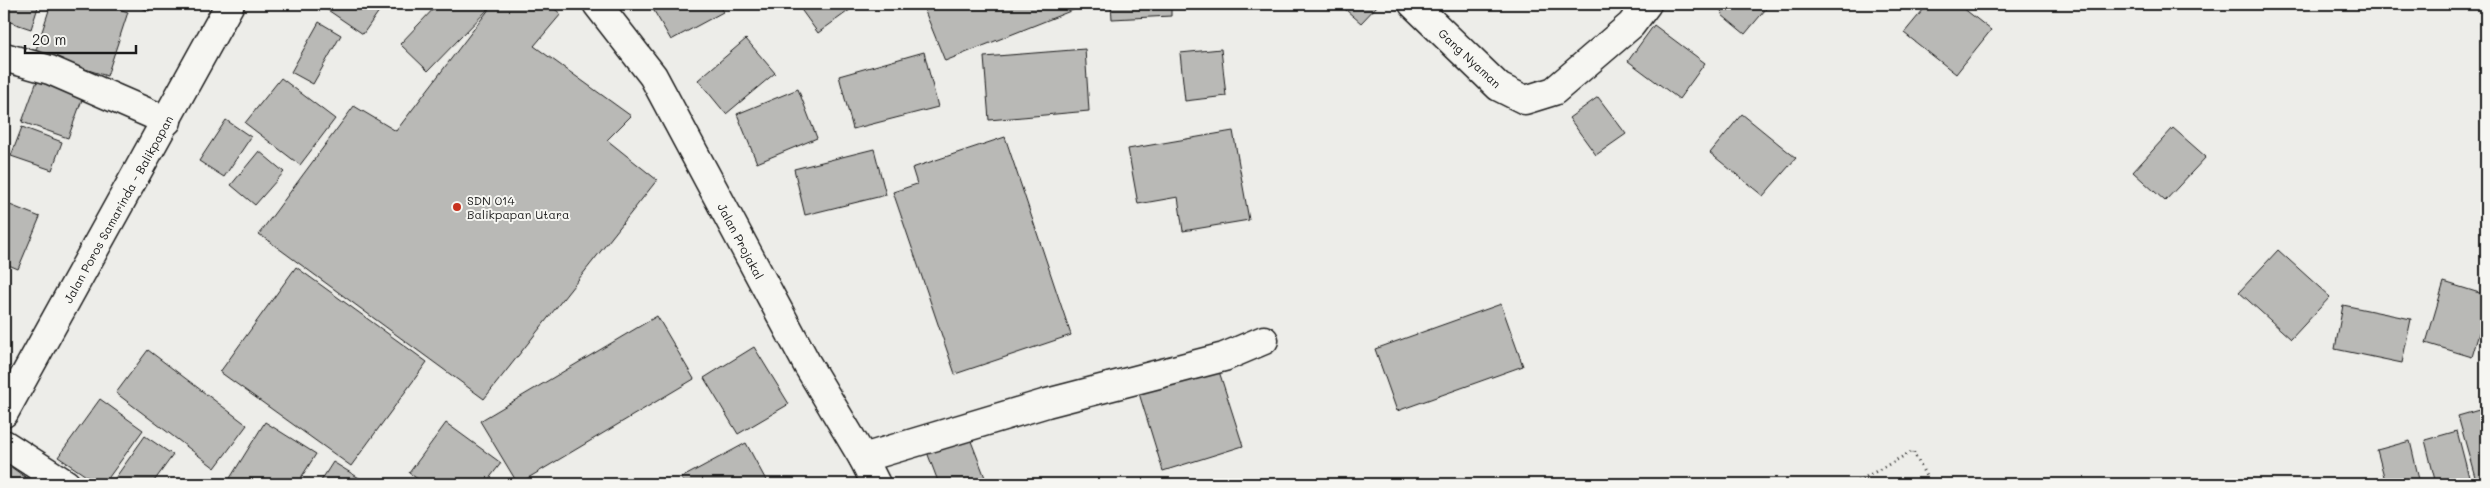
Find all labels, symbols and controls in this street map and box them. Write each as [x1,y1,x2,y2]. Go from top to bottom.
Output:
scale bar [25,22,136,54]
street label: Gang Nyaman [1435,25,1505,91]
text: 20 m [32,29,66,49]
street label: Jalan Poros Samarinda - Balikpapan [60,112,176,306]
place label: SDN 014 Balikpapan Utara [467,192,570,222]
street label: Jalan Projakal [714,200,768,282]
marker: SDN 014 Balikpapan Utara [451,201,463,213]

